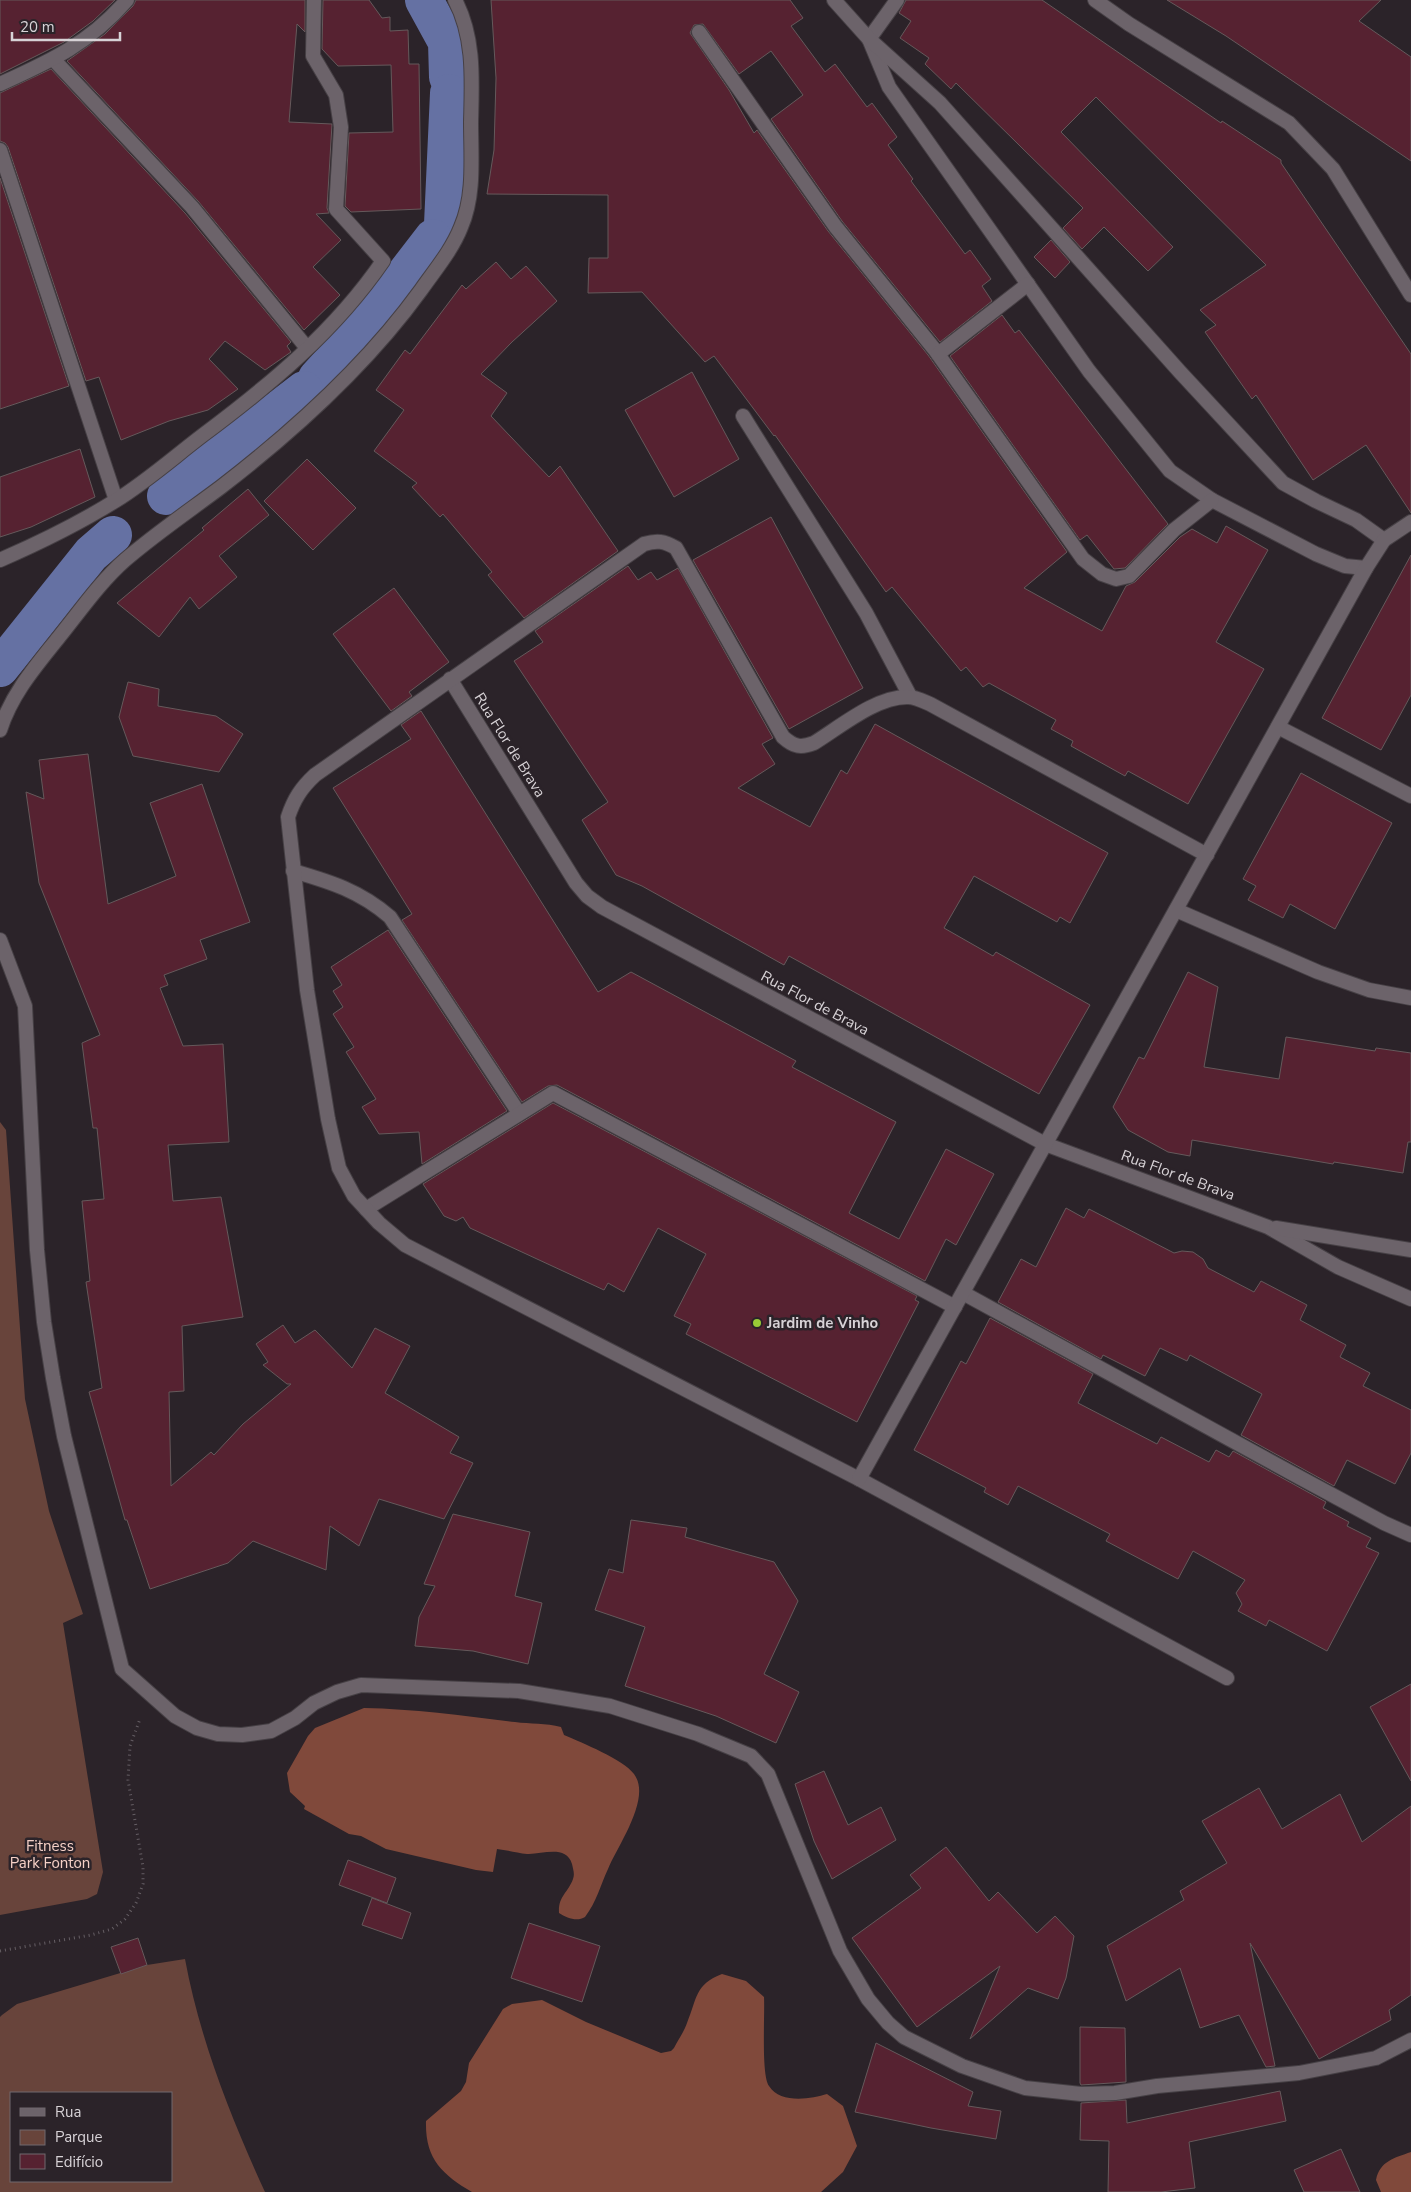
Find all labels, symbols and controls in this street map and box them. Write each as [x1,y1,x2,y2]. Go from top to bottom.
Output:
scale bar [12,10,120,42]
text: 20 m [20,17,55,37]
street label: Rua Flor de Brava [470,689,550,801]
street label: Rua Flor de Brava [757,966,873,1040]
street label: Rua Flor de Brava [1118,1145,1238,1205]
place label: Jardim de Vinho [766,1313,879,1333]
marker: Jardim de Vinho [751,1317,763,1329]
park label: Fitness Park Fonton [10,1836,90,1873]
legend [10,2092,172,2182]
text: Rua [55,2102,81,2122]
text: Parque [55,2127,103,2147]
text: Edifício [55,2152,103,2172]

